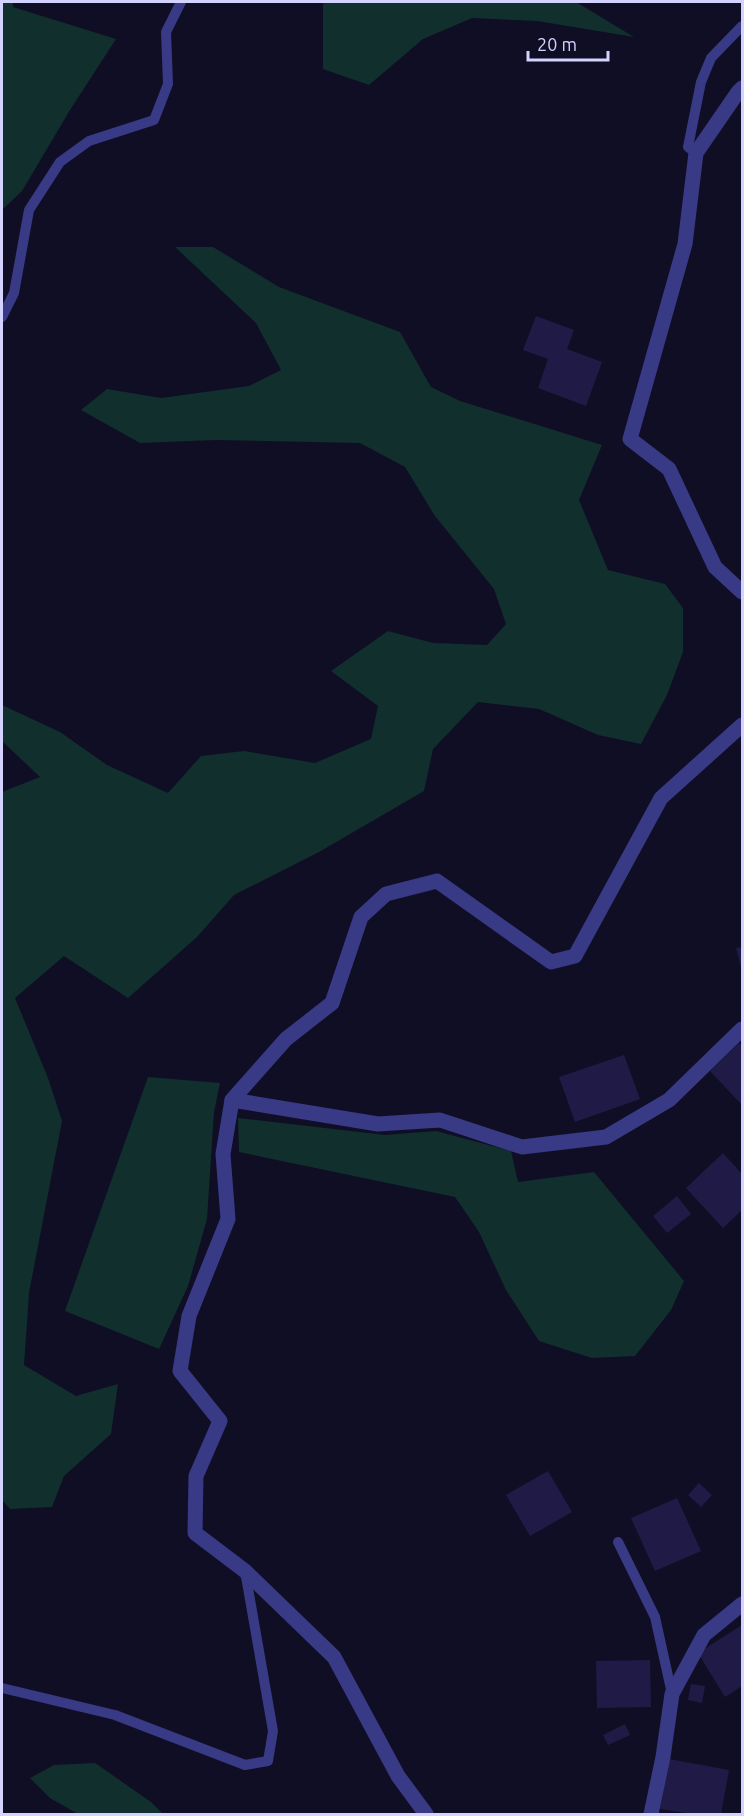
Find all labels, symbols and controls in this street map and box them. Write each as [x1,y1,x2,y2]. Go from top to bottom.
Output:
scale bar [528,24,608,62]
text: 20 m [537,34,577,54]

